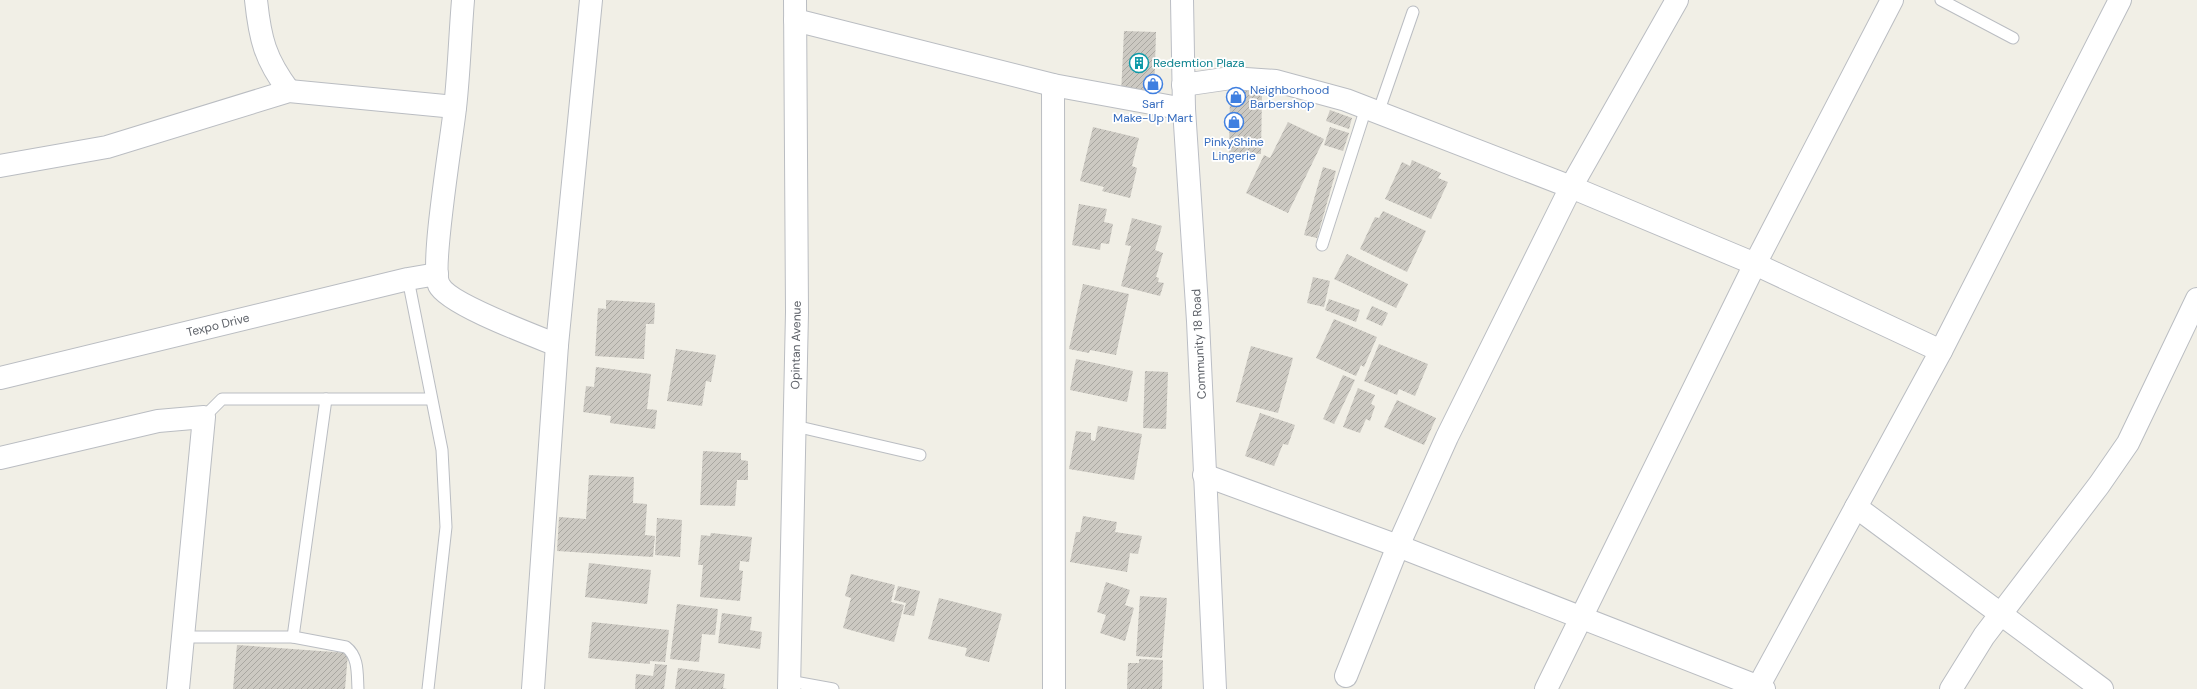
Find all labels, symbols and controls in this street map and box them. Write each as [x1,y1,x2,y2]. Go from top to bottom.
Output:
building icon: Redemtion Plaza [1128,52,1150,74]
place label: Redemtion Plaza [1153,55,1245,71]
shop icon: Sarf Make-Up Mart [1142,73,1164,95]
place label: Neighborhood Barbershop [1250,82,1329,112]
shop icon: Neighborhood Barbershop [1225,86,1247,108]
place label: Sarf Make-Up Mart [1113,96,1193,126]
shop icon: PinkyShine Lingerie [1223,111,1245,133]
place label: PinkyShine Lingerie [1204,134,1264,164]
street label: Community 18 Road [1188,288,1210,400]
street label: Opintan Avenue [787,300,805,389]
street label: Texpo Drive [185,309,251,341]

